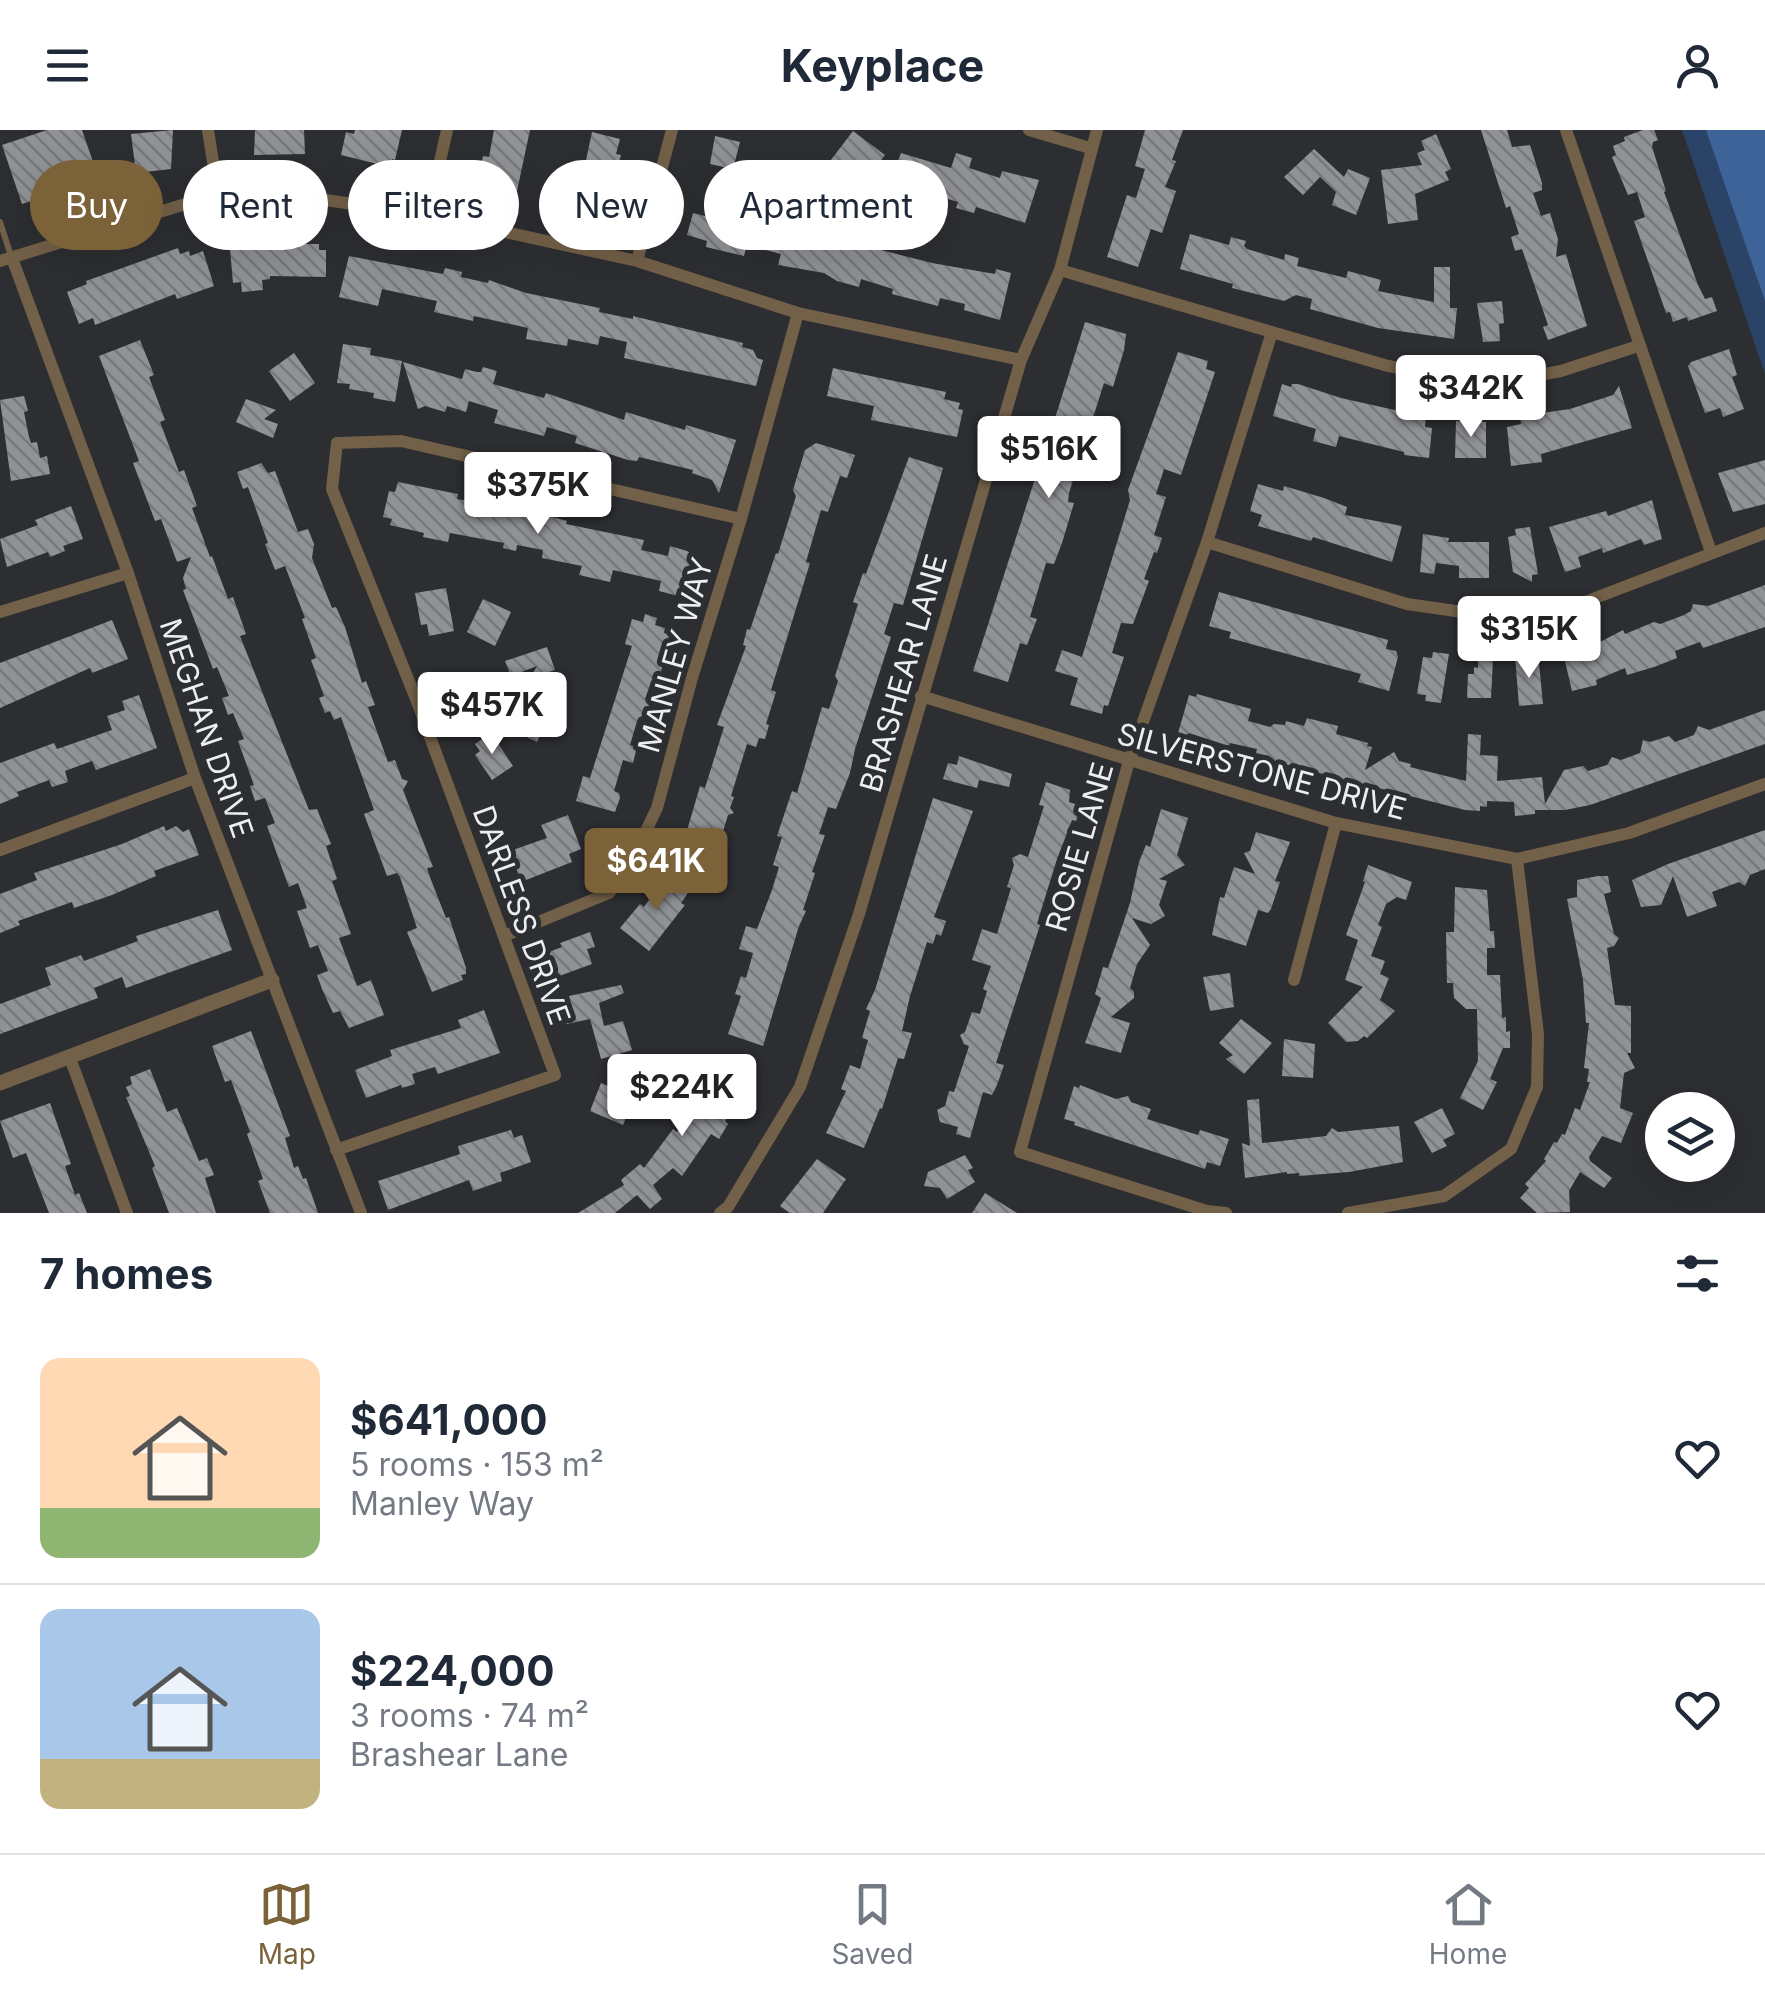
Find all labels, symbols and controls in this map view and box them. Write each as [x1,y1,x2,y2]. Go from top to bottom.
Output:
icon: menu [40,38,95,93]
text: Keyplace [781,38,984,93]
icon: person [1670,38,1725,93]
chip: Buy [30,160,163,250]
chip: Rent [183,160,328,250]
chip: Filters [348,160,519,250]
chip: New [539,160,684,250]
chip: Apartment [704,160,948,250]
pin: $342K [1401,355,1541,440]
text: $342K [1418,368,1524,407]
pin: $516K [979,416,1119,501]
text: $516K [1000,429,1099,468]
pin: $375K [468,452,608,537]
text: $375K [486,465,590,504]
street label: BRASHEAR LANE [852,550,954,796]
street label: MANLEY WAY [630,553,720,757]
pin: $315K [1459,596,1599,681]
text: $315K [1480,609,1578,648]
street label: MEGHAN DRIVE [153,614,261,842]
pin: $457K [422,672,562,757]
text: $457K [440,685,544,724]
street label: SILVERSTONE DRIVE [1114,715,1410,827]
street label: ROSIE LANE [1038,758,1120,936]
street label: DARLESS DRIVE [466,801,578,1029]
pin: $641K [586,828,726,913]
text: $641K [607,841,705,880]
pin: $224K [612,1054,752,1139]
text: $224K [629,1067,735,1106]
map controls [1645,1092,1735,1182]
button: layers [1645,1092,1735,1182]
icon: filters [1670,1246,1725,1301]
text: 7 homes [40,1248,213,1299]
text: $641,000 [350,1394,547,1445]
icon: home [120,1398,240,1518]
icon: heart [1670,1431,1725,1486]
text: 5 rooms · 153 m² [350,1445,604,1484]
text: Manley Way [350,1484,534,1523]
text: $224,000 [350,1645,555,1696]
icon: home [120,1649,240,1769]
icon: heart [1670,1682,1725,1737]
text: 3 rooms · 74 m² [350,1696,589,1735]
text: Brashear Lane [350,1735,568,1774]
tab: Map [258,1877,316,1971]
tab: Saved [831,1877,913,1971]
tab: Home [1429,1877,1507,1971]

